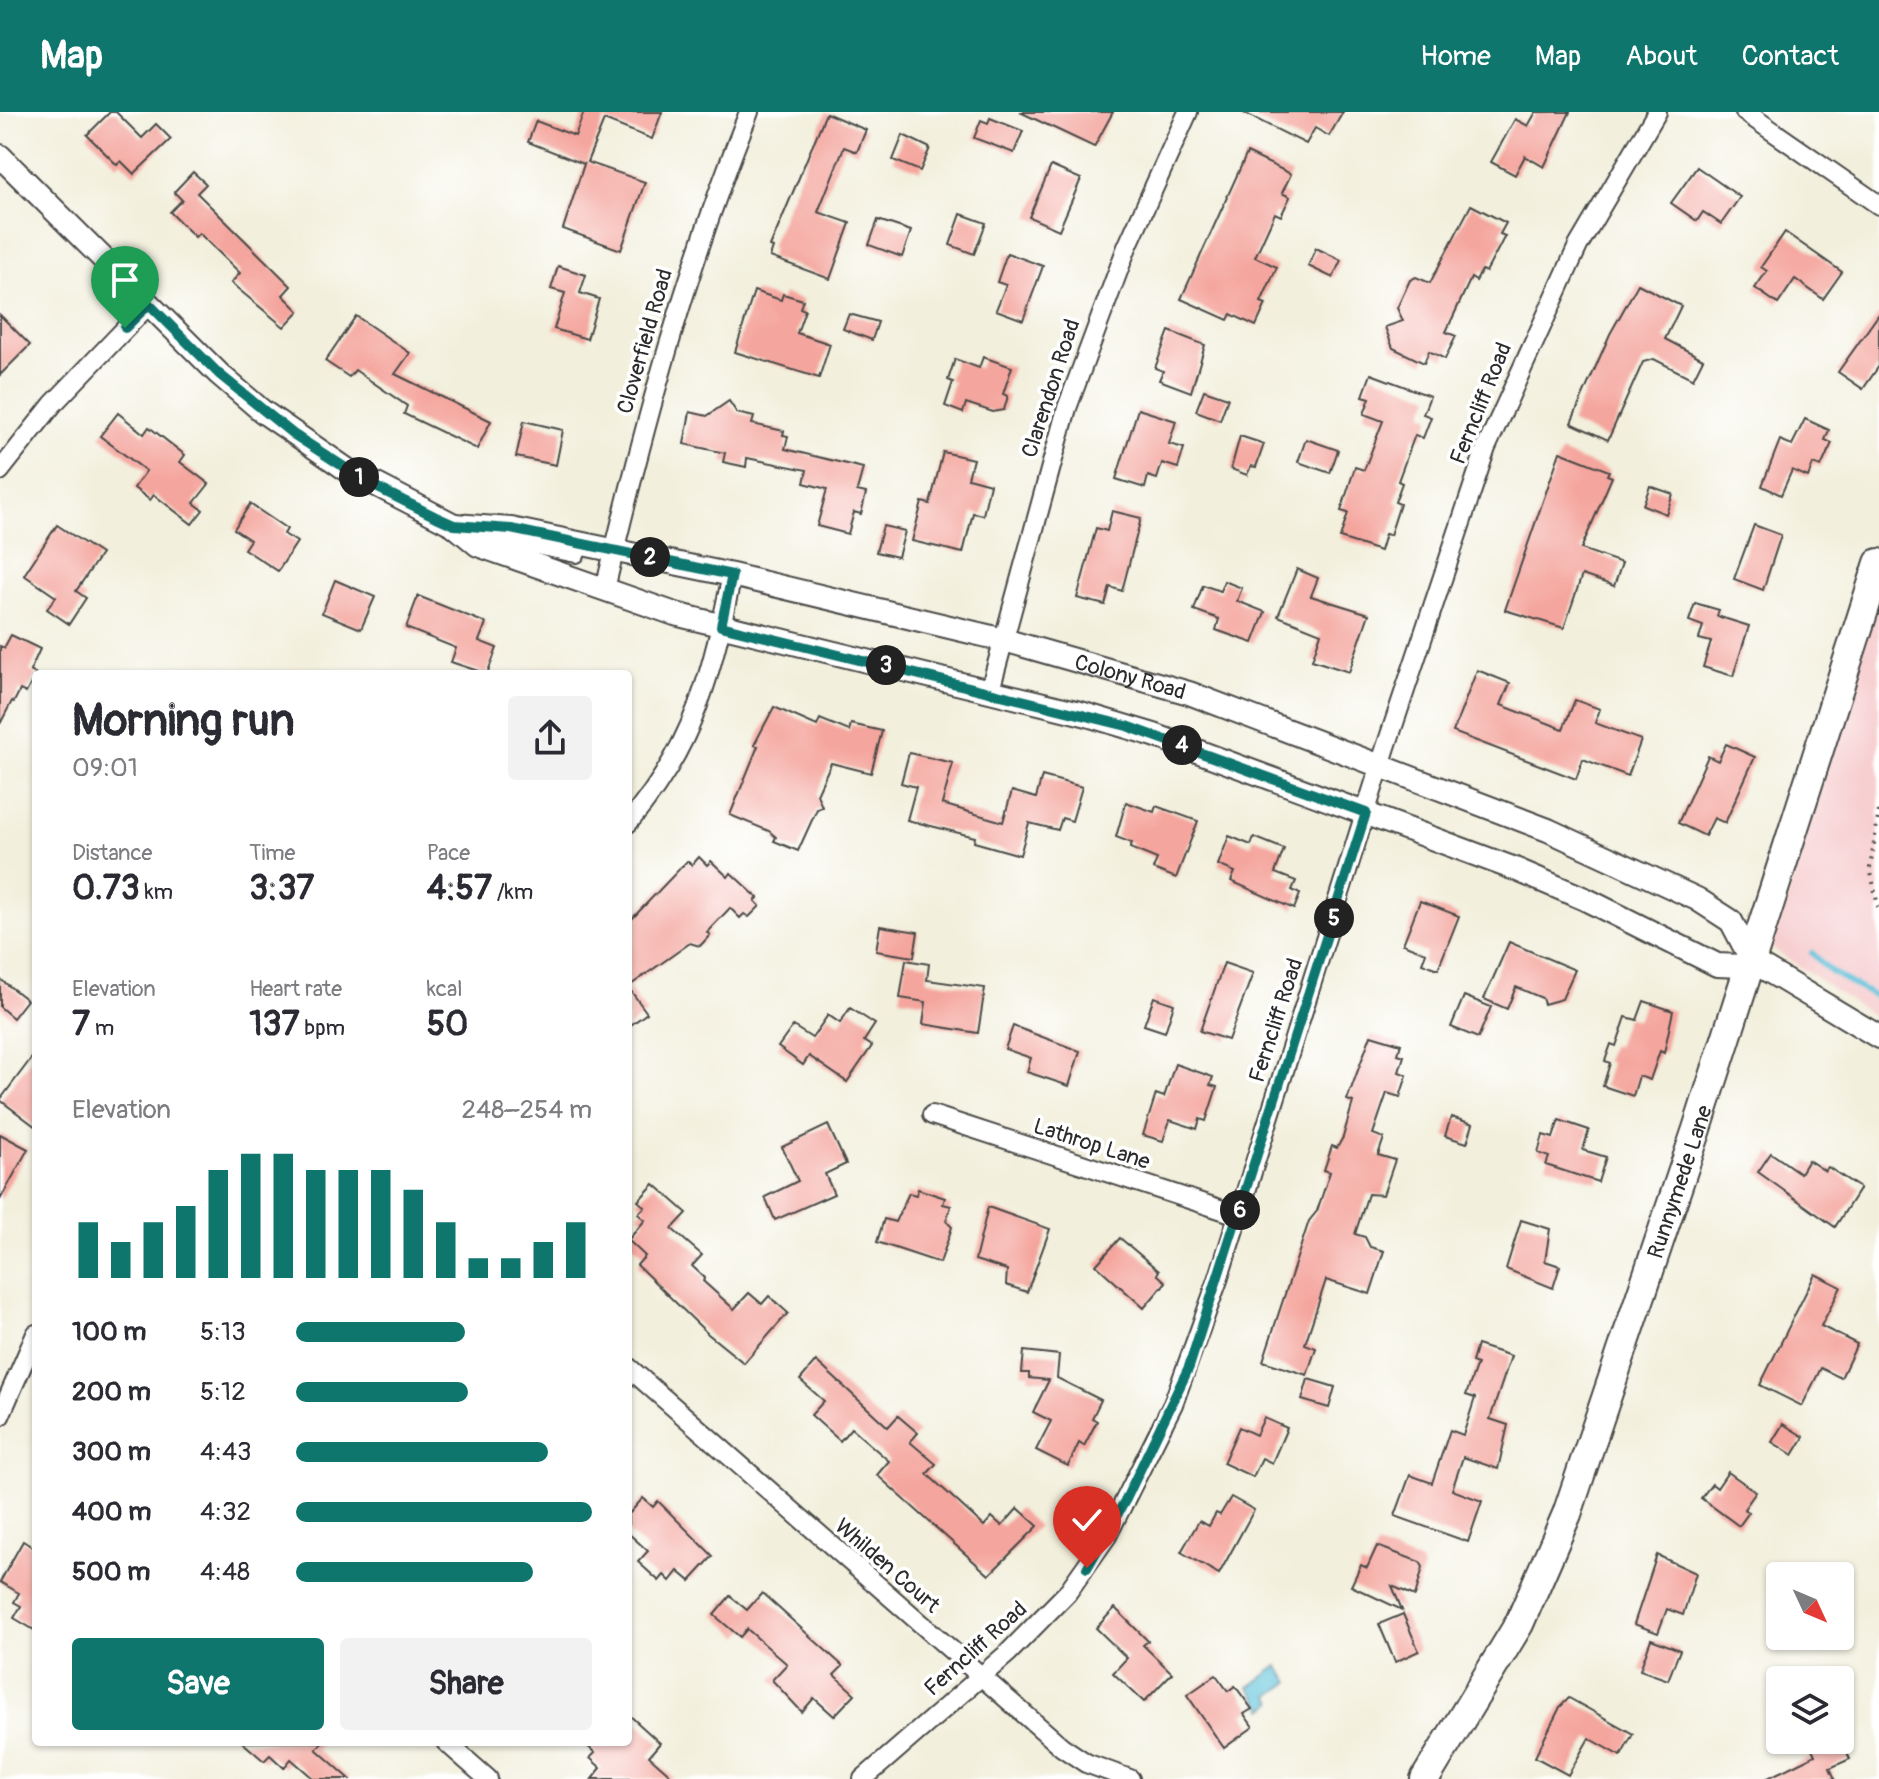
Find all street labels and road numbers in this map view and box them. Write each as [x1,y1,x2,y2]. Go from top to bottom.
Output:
street label: Cloverfield Road [611,266,679,417]
street label: Clarendon Road [1015,315,1087,461]
street label: Ferncliff Road [1444,338,1518,468]
street label: Colony Road [1071,648,1189,706]
street label: Ferncliff Road [1243,955,1309,1086]
street label: Runnymede Lane [1641,1102,1719,1262]
street label: Lathrop Lane [1030,1112,1154,1176]
street label: Whilden Court [829,1512,946,1619]
street label: Ferncliff Road [918,1595,1033,1702]

